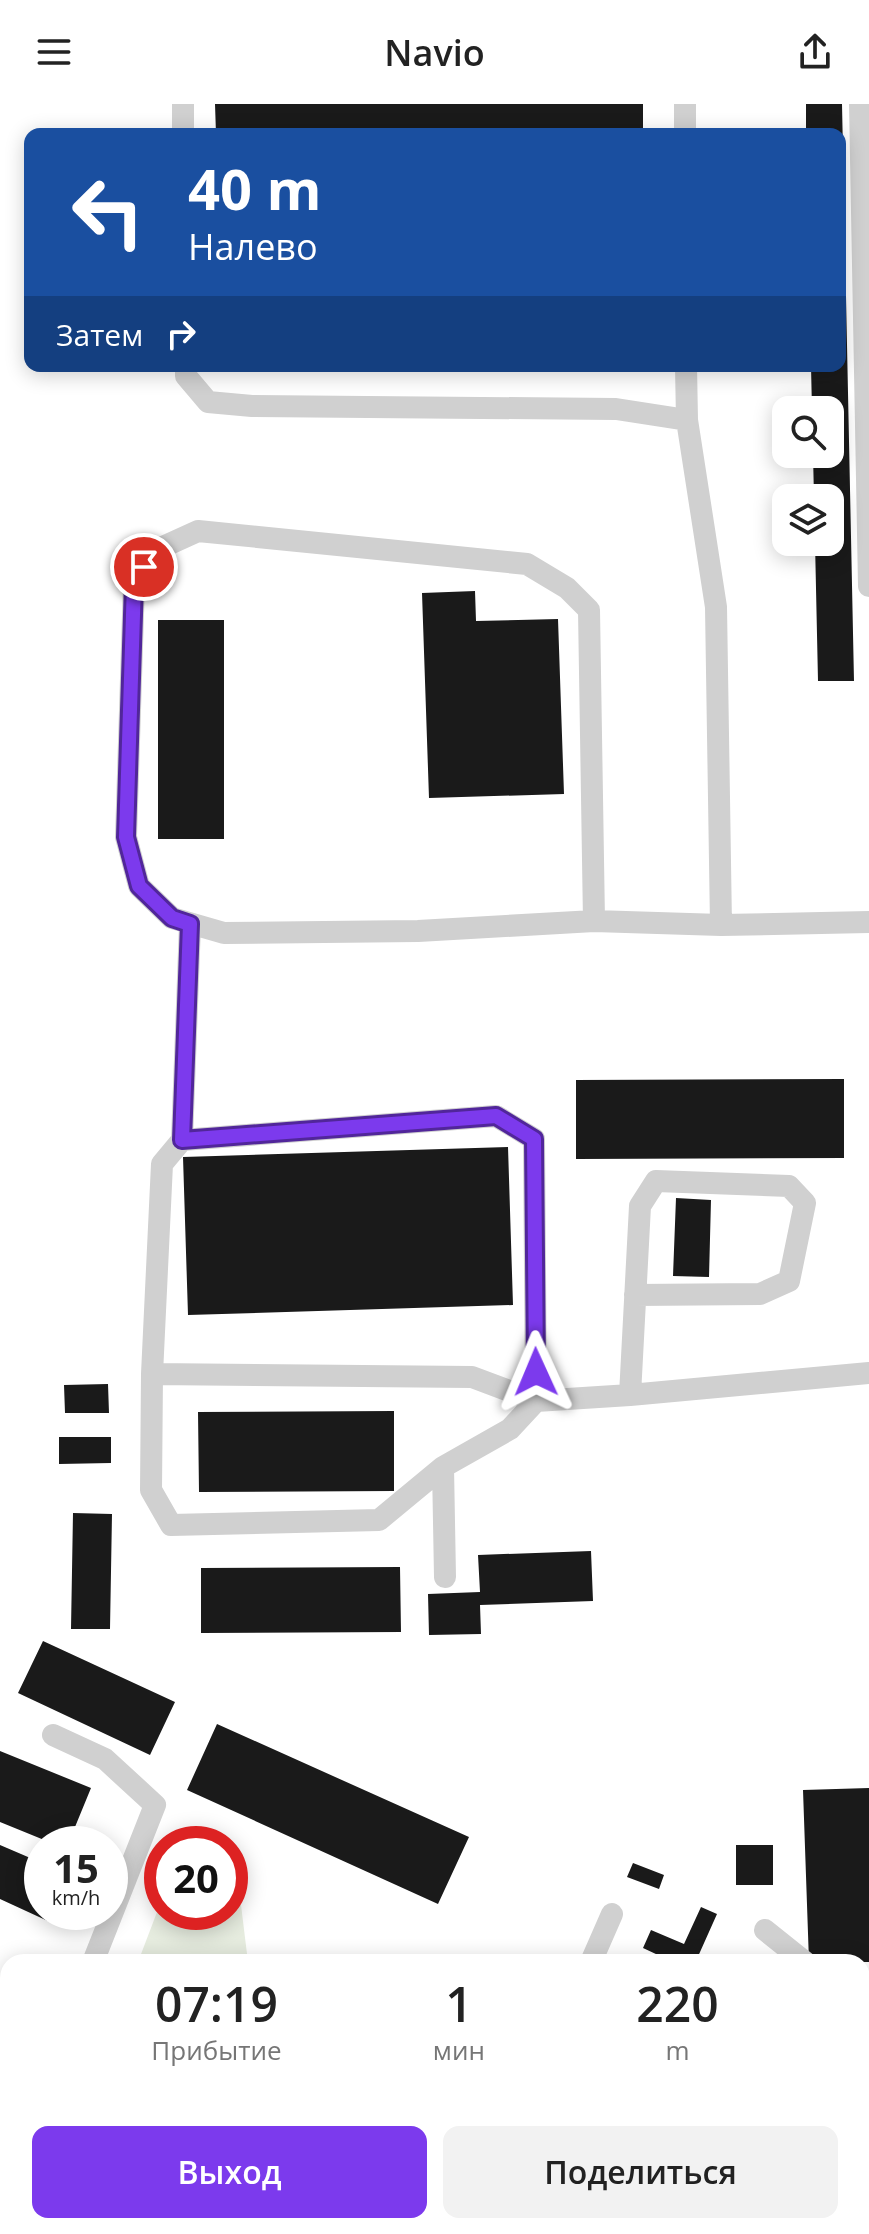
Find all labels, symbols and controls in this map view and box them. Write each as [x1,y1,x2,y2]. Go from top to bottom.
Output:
text: Navio [384,28,485,77]
icon: menu [32,30,76,74]
icon: share [793,30,837,74]
text: 40 m [188,150,322,226]
icon: left [56,160,160,264]
text: Налево [188,222,318,271]
icon: right [159,312,203,356]
text: Затем [56,314,143,355]
map controls [772,396,844,556]
button: search [772,396,844,468]
button: layers [772,484,844,556]
pin [110,533,178,601]
icon: arrive [122,545,166,589]
position arrow [494,1330,578,1414]
speed limit sign: 20 [144,1826,248,1930]
text: 15 [53,1840,99,1895]
text: km/h [52,1884,100,1911]
text: 07:19 [155,1971,278,2036]
text: 1 [445,1971,473,2036]
text: 220 [636,1971,719,2036]
text: Прибытие [151,2032,282,2068]
text: мин [433,2032,485,2068]
text: m [665,2032,689,2068]
button: Выход [32,2126,427,2218]
button: Поделиться [443,2126,838,2218]

